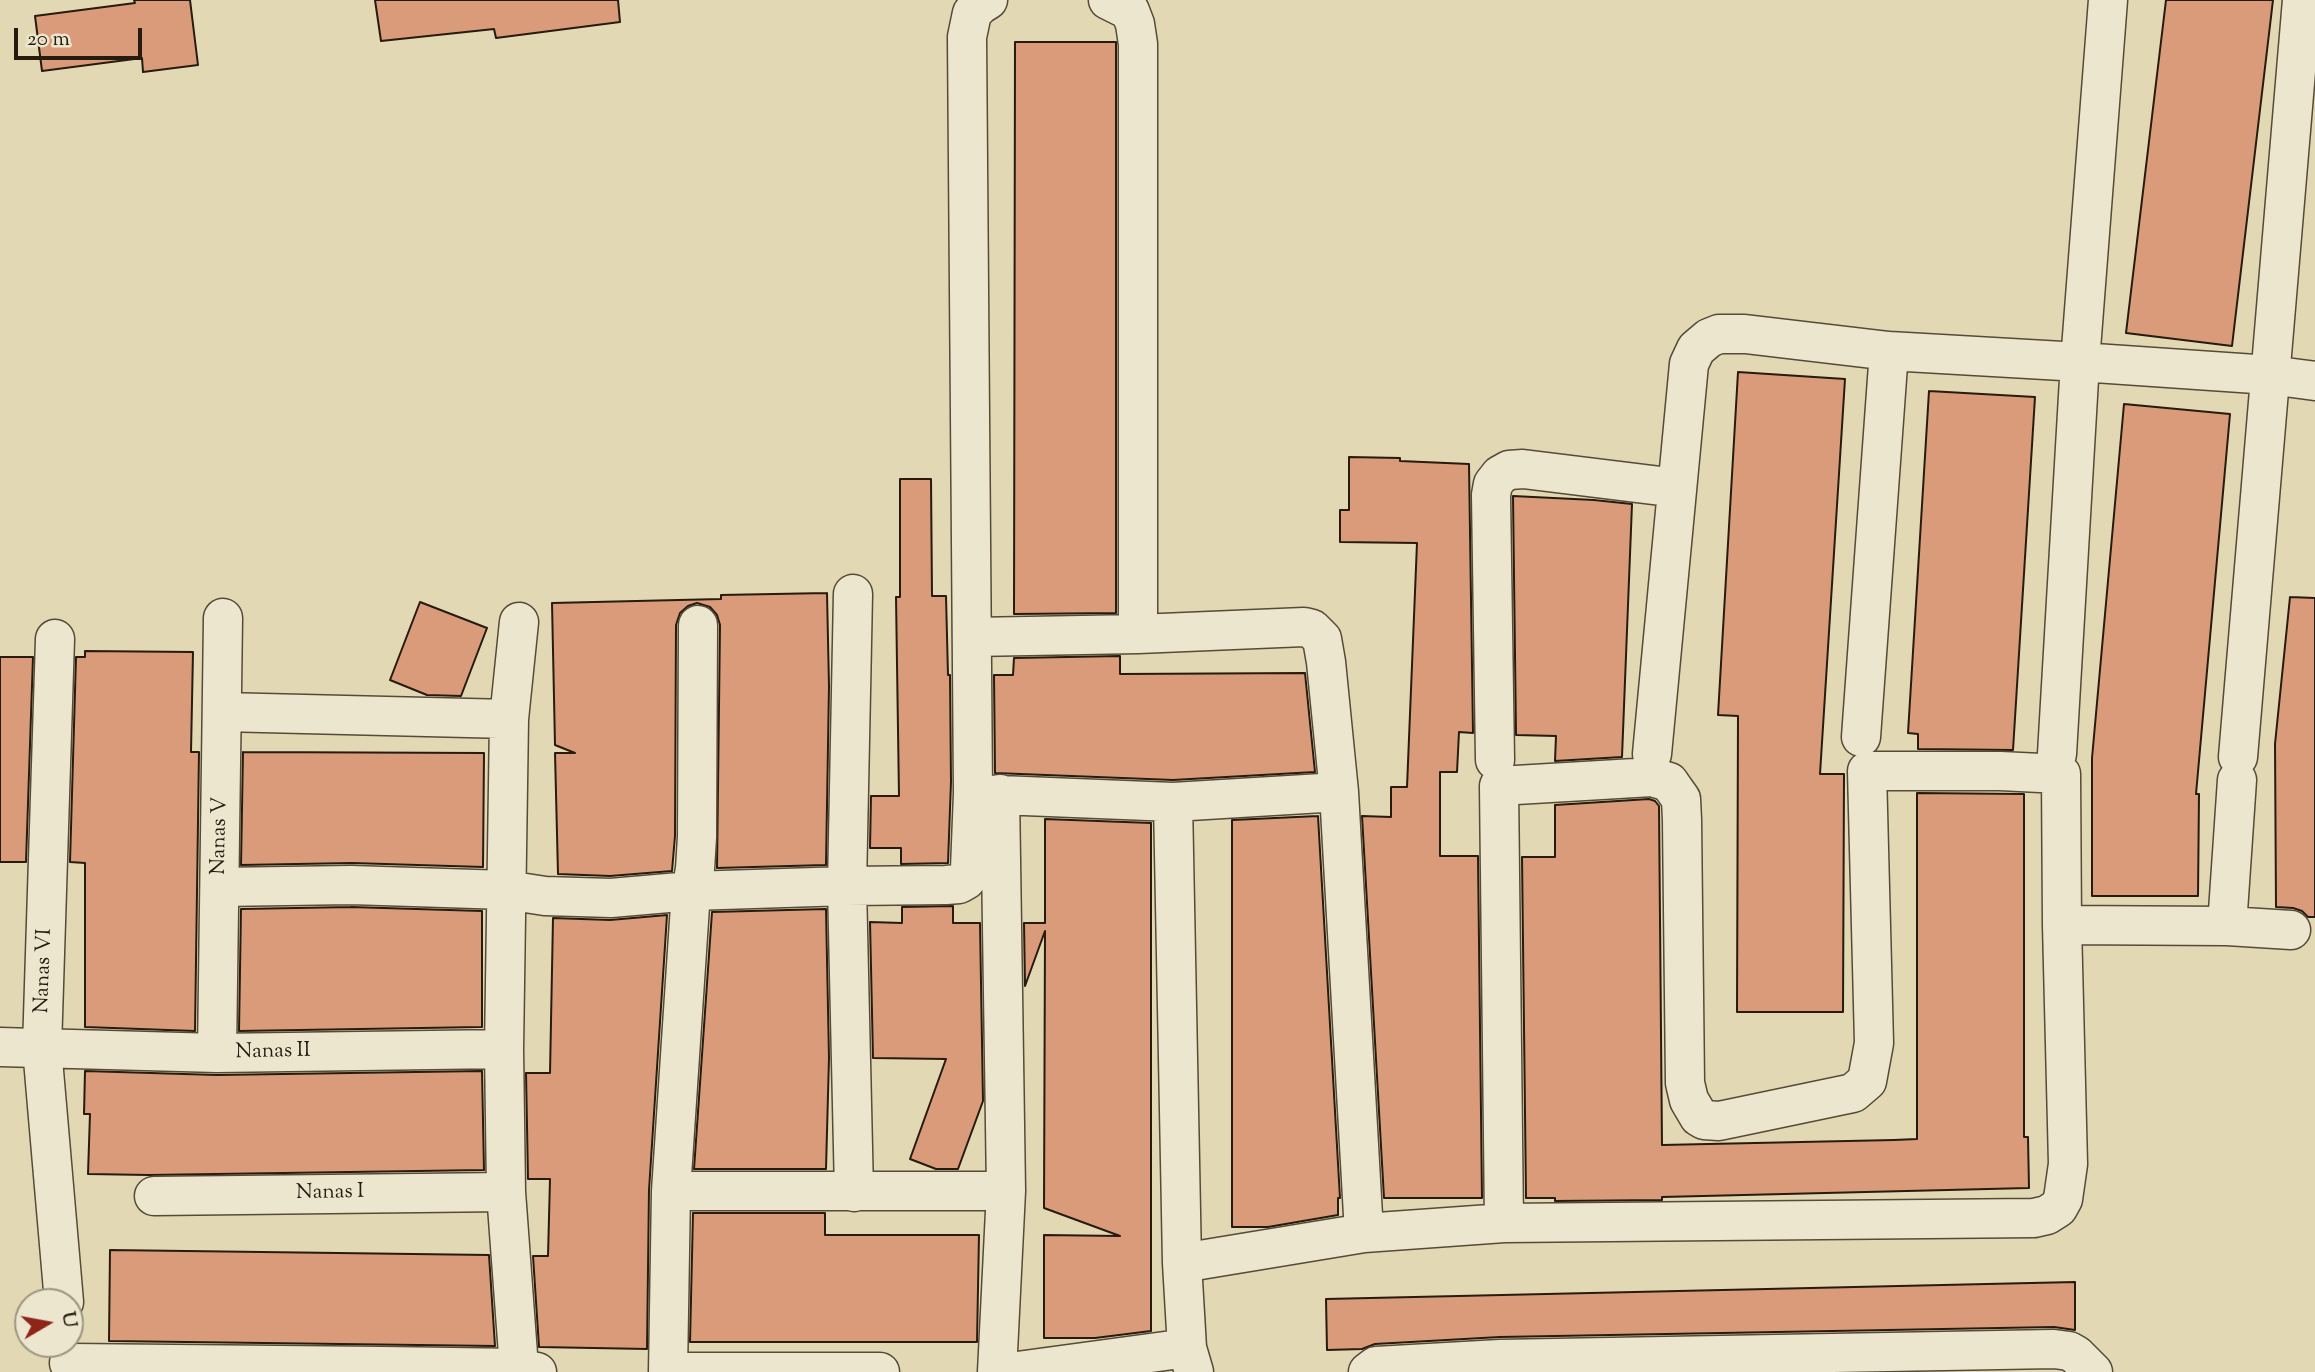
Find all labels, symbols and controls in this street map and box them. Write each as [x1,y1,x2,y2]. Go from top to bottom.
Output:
scale bar [18,14,145,58]
text: 20 m [27,25,70,55]
street label: Nanas V [208,797,234,875]
street label: Nanas VI [31,928,59,1014]
street label: Nanas II [235,1040,311,1066]
street label: Nanas I [296,1181,364,1207]
north arrow [14,1288,84,1358]
text: U [54,1310,83,1330]

